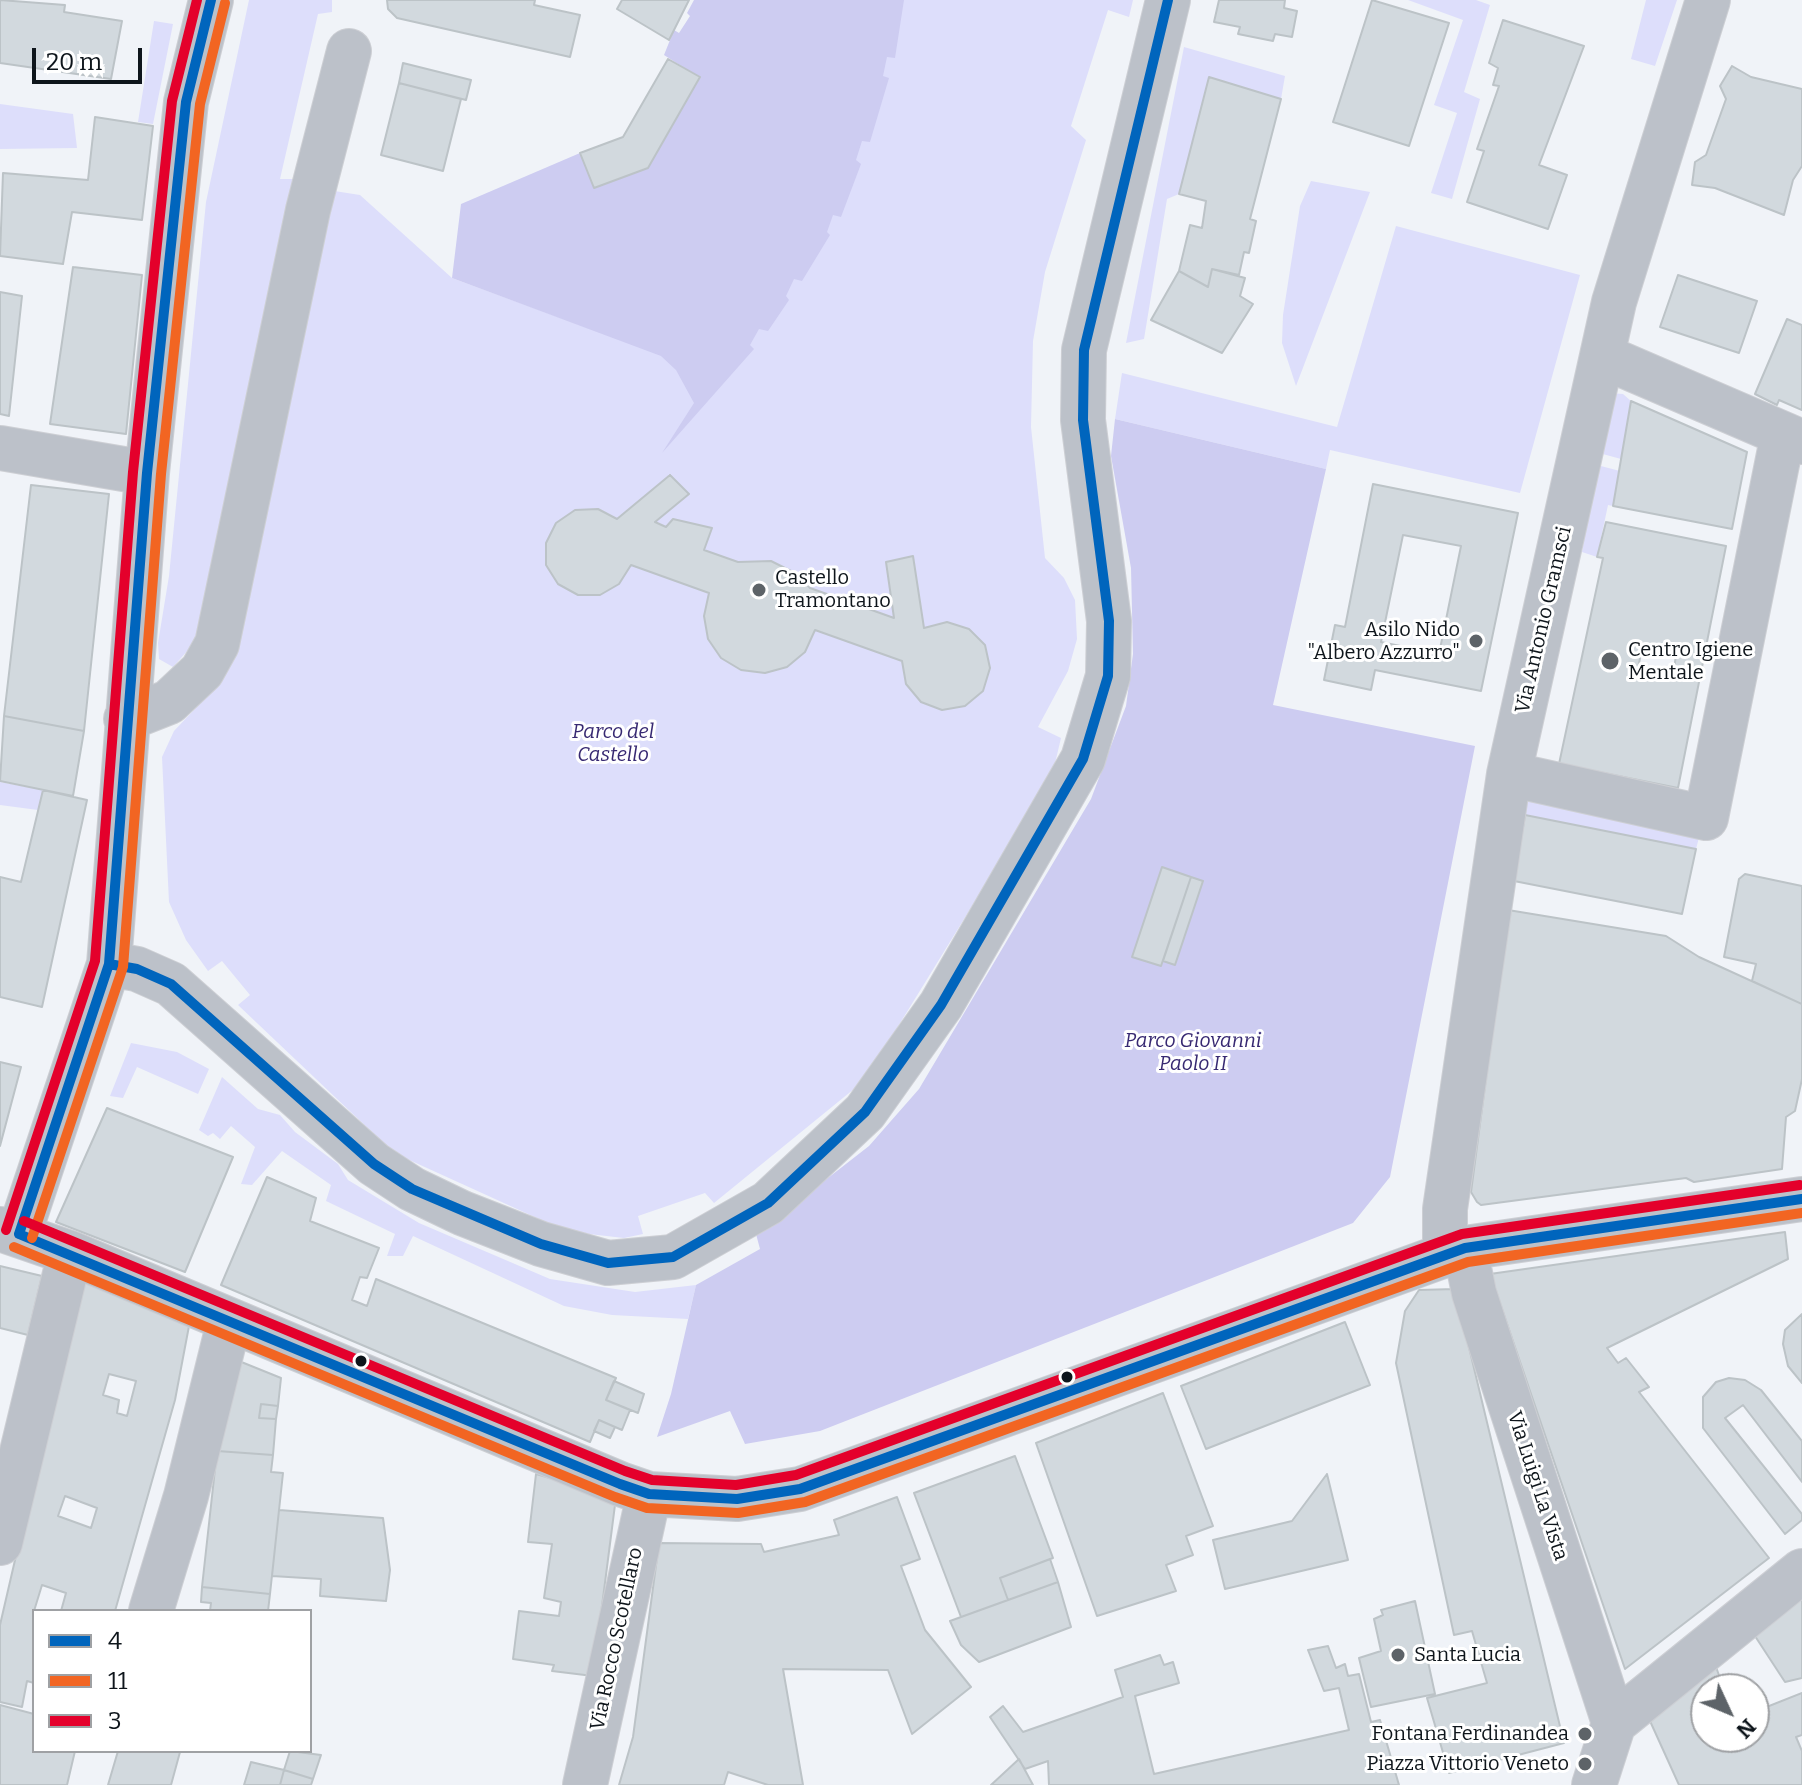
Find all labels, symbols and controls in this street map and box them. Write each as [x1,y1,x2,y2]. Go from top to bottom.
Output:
scale bar [36,32,146,82]
text: 20 m [46,48,102,76]
street label: Via Antonio Gramsci [1511,524,1577,716]
place label: Castello Tramontano [775,566,891,613]
marker: Castello Tramontano [750,581,768,599]
place label: Asilo Nido "Albero Azzurro" [1307,618,1460,665]
marker: Asilo Nido "Albero Azzurro" [1467,632,1485,650]
place label: Centro Igiene Mentale [1628,638,1753,685]
marker: Centro Igiene Mentale [1599,650,1621,672]
park label: Parco del Castello [572,720,654,767]
park label: Parco Giovanni Paolo II [1124,1029,1262,1076]
unlabelled marker [353,1353,369,1369]
unlabelled marker [1059,1369,1075,1385]
street label: Via Luigi La Vista [1502,1408,1572,1564]
street label: Via Rocco Scotellaro [586,1545,648,1733]
legend [32,1609,312,1753]
text: 4 [108,1627,122,1655]
place label: Santa Lucia [1414,1643,1521,1667]
marker: Santa Lucia [1389,1646,1407,1664]
text: 11 [108,1667,128,1695]
north arrow [1690,1673,1770,1753]
text: 3 [108,1707,122,1735]
text: N [1731,1713,1762,1744]
place label: Fontana Ferdinandea [1372,1722,1569,1746]
marker: Fontana Ferdinandea [1576,1725,1594,1743]
place label: Piazza Vittorio Veneto [1366,1752,1569,1776]
marker: Piazza Vittorio Veneto [1576,1755,1594,1773]

